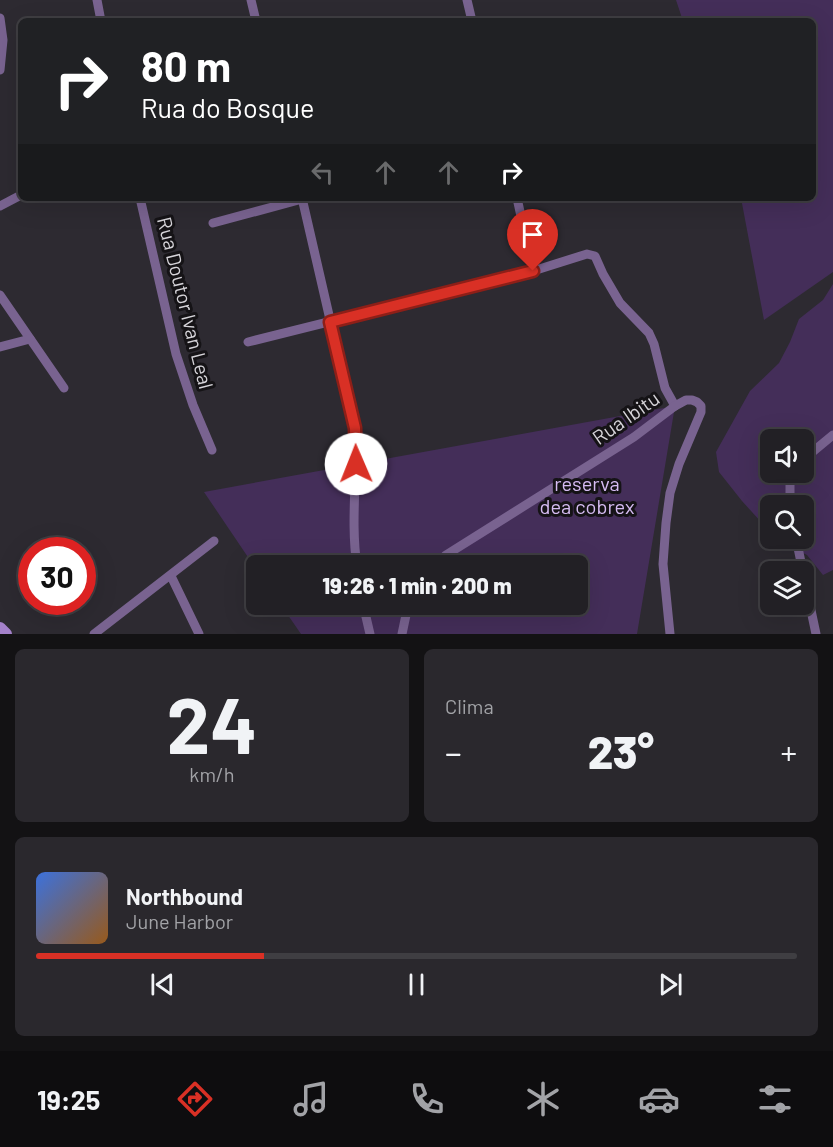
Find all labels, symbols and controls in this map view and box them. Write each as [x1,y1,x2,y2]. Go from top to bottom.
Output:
text: 80 m [141,40,231,90]
icon: right [42,42,120,120]
text: Rua do Bosque [141,91,314,123]
icon: left [306,156,339,189]
icon: ahead [369,156,402,189]
icon: ahead [432,156,465,189]
icon: right [495,156,528,189]
pin [507,209,558,271]
street label: Rua Doutor Ivan Leal [153,214,219,391]
icon: arrive [516,218,549,251]
street label: Rua Ibitu [587,385,664,449]
map controls [760,429,814,615]
button: sound [760,429,814,483]
position arrow [324,432,388,496]
park label: reserva dea cobrex [540,471,635,518]
button: search [760,495,814,549]
speed limit sign: 30 [18,537,96,615]
button: layers [760,561,814,615]
text: 19:26 · 1 min · 200 m [322,572,512,598]
text: 24 [167,676,257,770]
text: Clima [445,694,494,718]
text: 23° [588,724,654,778]
text: − [445,732,462,772]
text: + [780,732,797,772]
text: km/h [189,762,235,786]
text: Northbound [126,883,243,909]
text: June Harbor [126,909,233,933]
icon: previous [146,968,179,1001]
icon: pause [400,968,433,1001]
icon: next [654,968,687,1001]
icon: directions [174,1078,216,1120]
icon: music [290,1078,332,1120]
icon: phone [406,1078,448,1120]
icon: climate [522,1078,564,1120]
icon: car [638,1078,680,1120]
icon: filters [754,1078,796,1120]
text: 19:25 [37,1083,100,1115]

